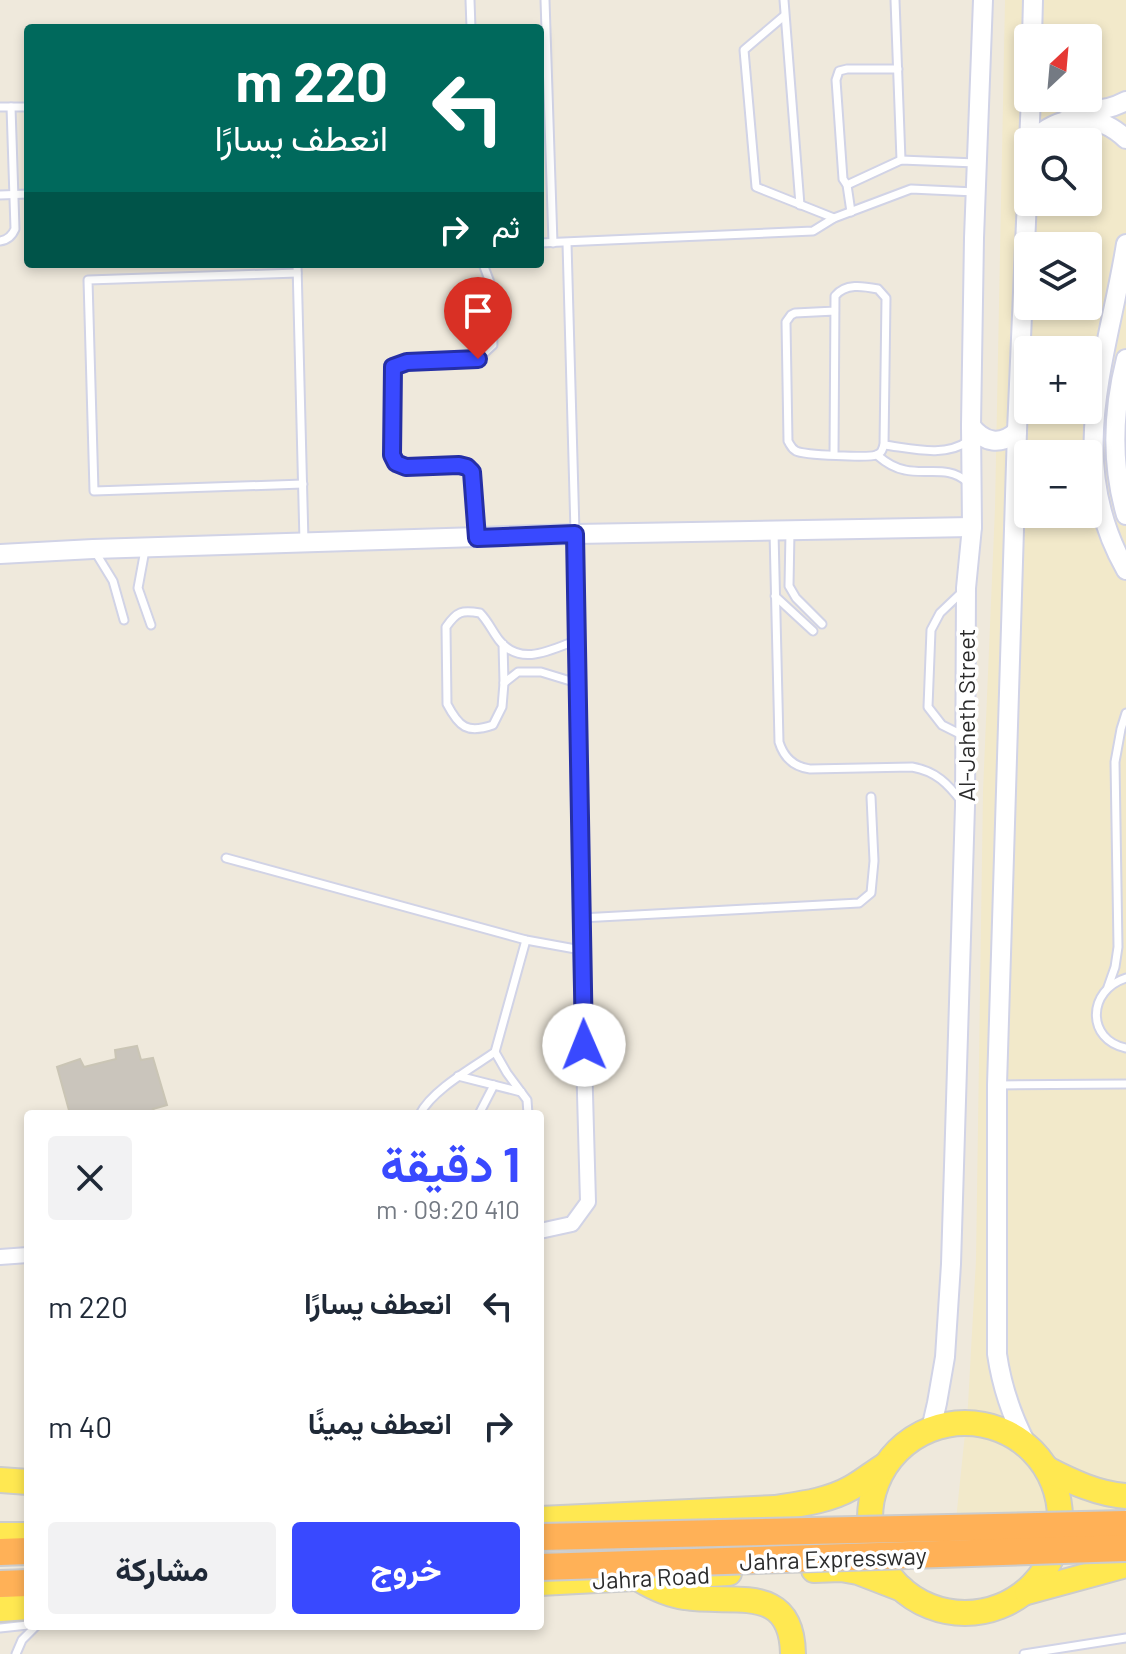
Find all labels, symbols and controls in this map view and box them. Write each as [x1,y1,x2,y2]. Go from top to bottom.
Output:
north arrow [1014,24,1102,112]
map controls [1014,24,1102,528]
text: 220 m [235,46,388,113]
icon: left [416,56,520,160]
text: انعطف يسارًا [215,115,388,158]
button: search [1014,128,1102,216]
icon: right [432,208,476,252]
text: ثم [492,208,520,244]
button: layers [1014,232,1102,320]
pin [444,277,512,359]
icon: arrive [456,289,500,333]
button: + [1014,336,1102,424]
button: − [1014,440,1102,528]
street label: Al-Jaheth Street [951,628,980,802]
position arrow [542,1003,626,1087]
text: 1 دقيقة [380,1134,520,1192]
button: close [48,1136,132,1220]
text: 410 m · 09:20 [376,1193,520,1224]
text: انعطف يسارًا [304,1284,452,1320]
icon: left [476,1284,520,1328]
text: 220 m [48,1288,128,1324]
text: انعطف يمينًا [308,1404,452,1440]
icon: right [476,1404,520,1448]
text: 40 m [48,1408,112,1444]
button: مشاركة [48,1522,276,1614]
button: خروج [292,1522,520,1614]
street label: Jahra Expressway [739,1540,927,1576]
street label: Jahra Road [591,1559,711,1595]

